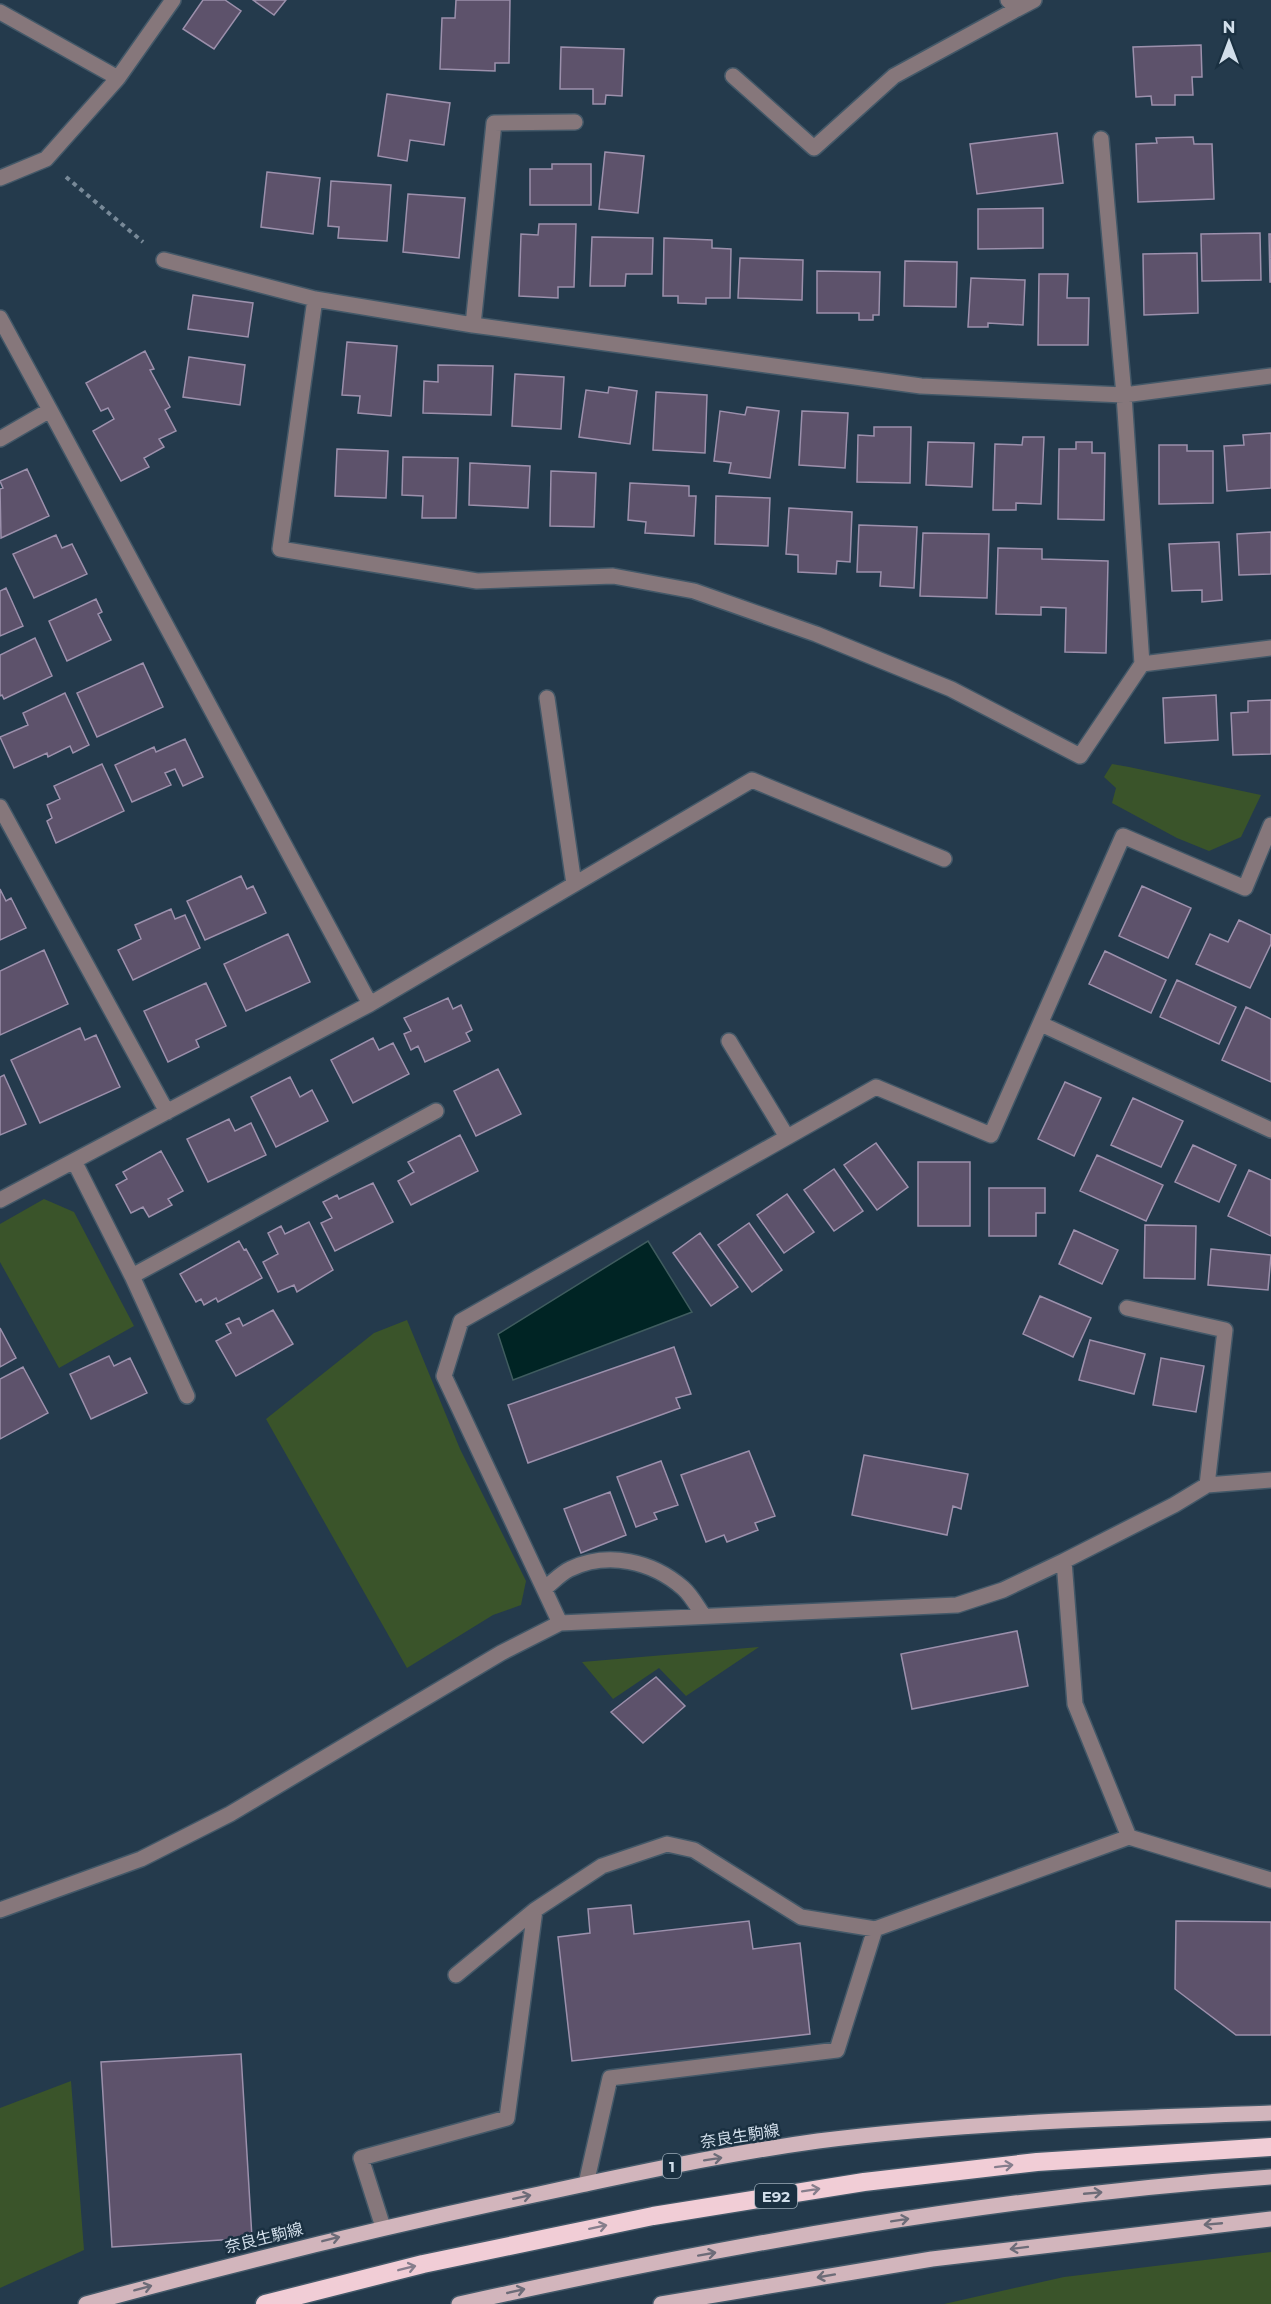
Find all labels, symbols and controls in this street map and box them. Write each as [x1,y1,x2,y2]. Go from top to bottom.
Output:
north arrow [1199,12,1259,72]
text: N [1223,18,1235,37]
street label: 奈良生駒線 [699,2120,781,2152]
one-way arrow [702,2153,722,2164]
road number: 1 [663,2154,681,2178]
one-way arrow [993,2160,1013,2171]
road number: E92 [755,2184,797,2208]
one-way arrow [800,2185,820,2196]
one-way arrow [1082,2187,1102,2198]
one-way arrow [512,2191,531,2203]
one-way arrow [889,2215,909,2226]
street label: 奈良生駒線 [223,2219,305,2257]
one-way arrow [1203,2219,1223,2230]
one-way arrow [588,2221,607,2233]
one-way arrow [322,2233,341,2245]
one-way arrow [1010,2243,1030,2254]
one-way arrow [697,2248,717,2259]
one-way arrow [397,2262,416,2273]
one-way arrow [817,2271,837,2282]
one-way arrow [133,2282,152,2294]
one-way arrow [506,2285,525,2297]

